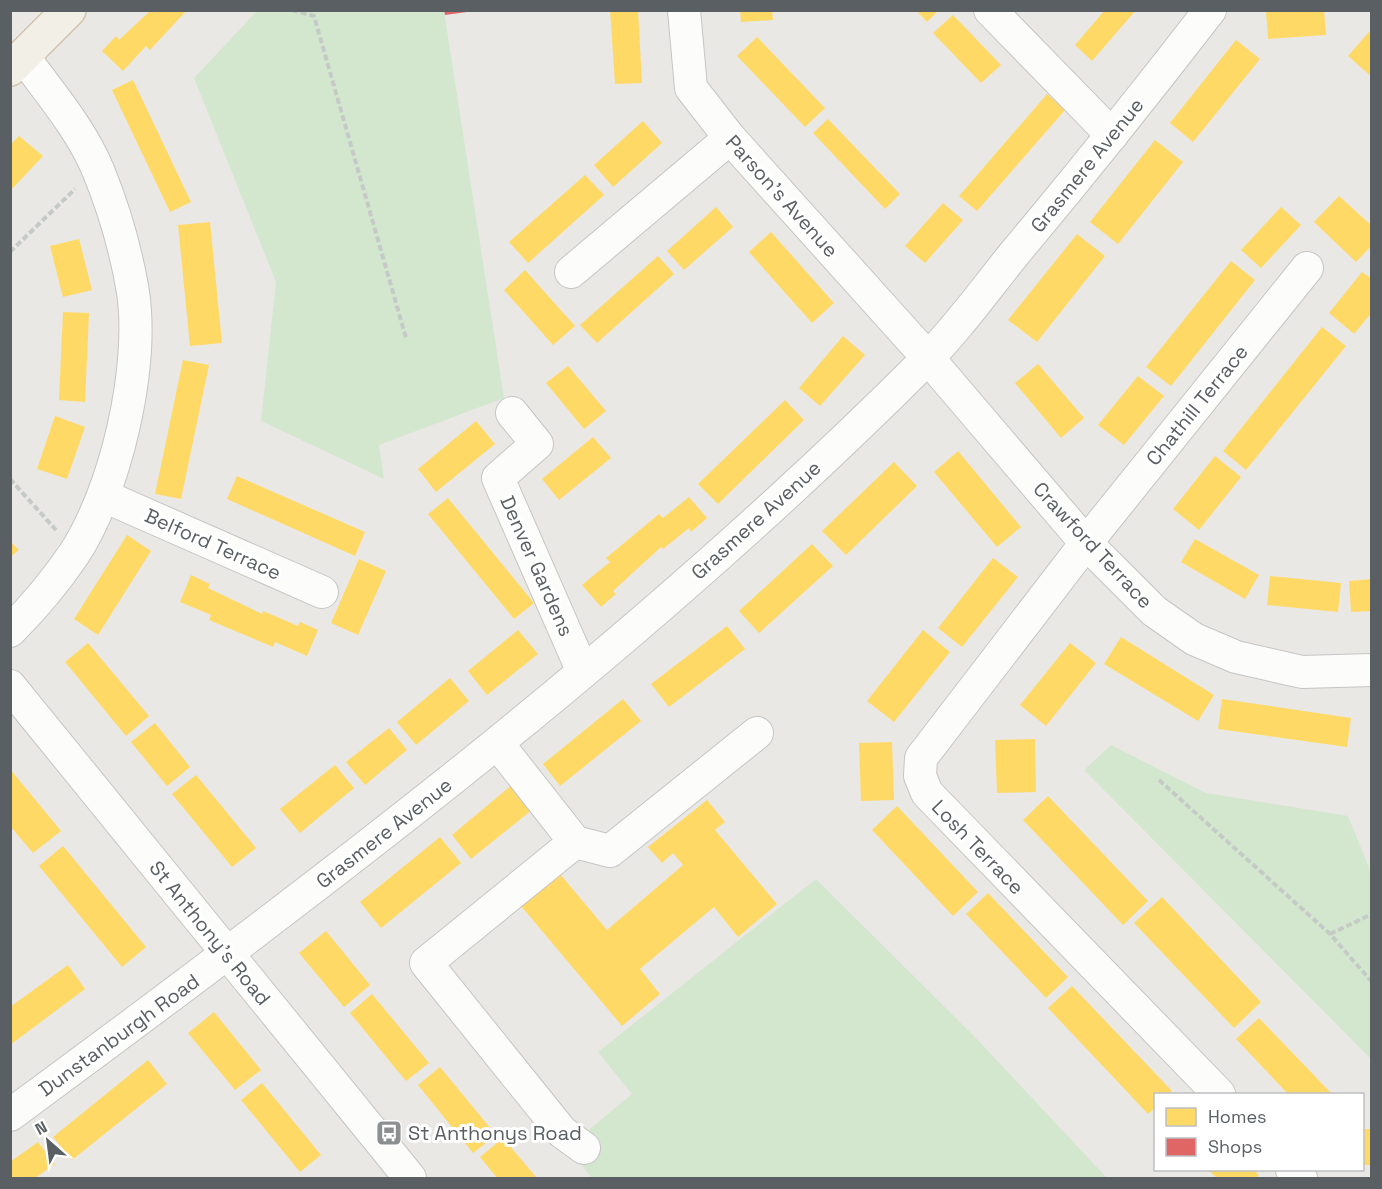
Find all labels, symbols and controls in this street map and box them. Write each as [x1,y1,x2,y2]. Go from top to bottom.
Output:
street label: Grasmere Avenue [1025,92,1149,238]
street label: Parson's Avenue [720,129,844,263]
street label: Chathill Terrace [1140,339,1254,471]
street label: Grasmere Avenue [686,455,826,585]
street label: Crawford Terrace [1028,476,1158,614]
street label: Denver Gardens [494,492,580,640]
street label: Belford Terrace [141,502,285,586]
street label: Grasmere Avenue [311,772,457,894]
street label: Losh Terrace [926,794,1030,900]
street label: St Anthony's Road [144,855,276,1011]
street label: Dunstanburgh Road [33,968,205,1102]
legend [1154,1093,1364,1171]
text: Homes [1208,1105,1267,1128]
north arrow [18,1111,78,1171]
text: N [32,1116,51,1140]
bus stop icon: St Anthonys Road [374,1118,404,1148]
place label: St Anthonys Road [408,1120,582,1146]
text: Shops [1208,1135,1262,1158]

